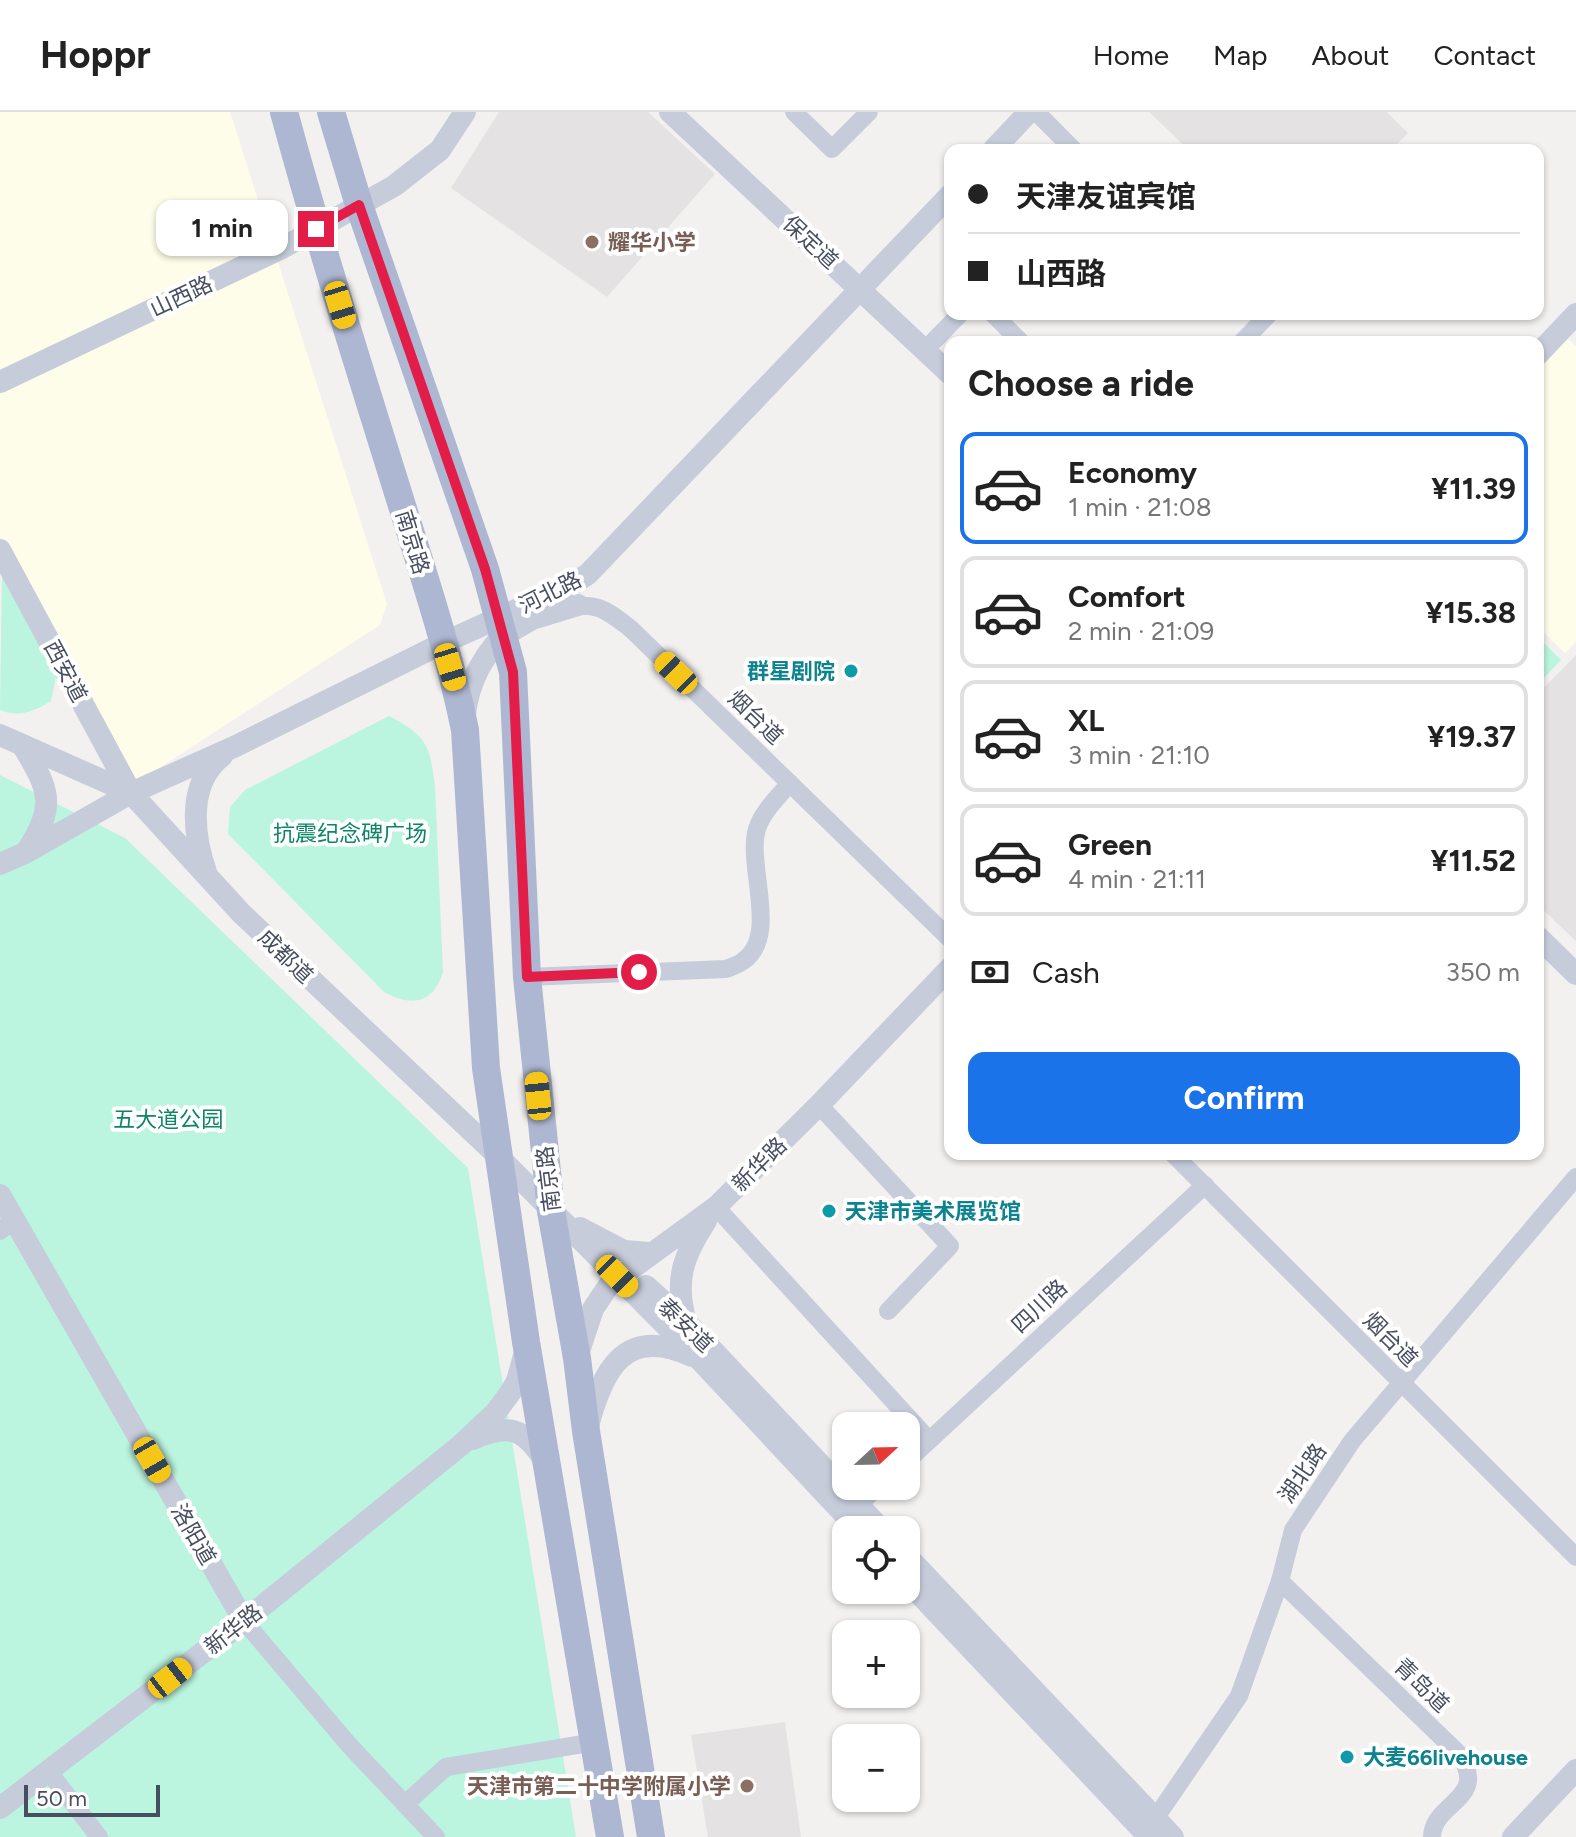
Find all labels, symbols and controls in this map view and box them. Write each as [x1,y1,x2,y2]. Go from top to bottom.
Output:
text: Hoppr [40,32,151,78]
text: Home [1093,38,1169,72]
text: Map [1213,38,1268,72]
text: About [1312,38,1389,72]
text: Contact [1433,38,1536,72]
text: 天津友谊宾馆 [1016,178,1196,215]
callout: 1 min [156,201,288,257]
street label: 保定道 [777,210,844,275]
route end [298,211,334,247]
text: 1 min [191,212,253,244]
place label: 耀华小学 [608,229,696,256]
marker: 耀华小学 [583,233,601,251]
text: 山西路 [1016,255,1106,292]
street label: 山西路 [146,270,217,323]
car [322,279,358,331]
text: Choose a ride [968,362,1194,405]
icon: car [972,452,1044,524]
text: Economy [1068,454,1197,491]
text: ¥11.39 [1431,470,1516,507]
text: 1 min · 21:08 [1068,491,1212,523]
street label: 南京路 [390,507,435,578]
street label: 河北路 [515,566,586,619]
icon: car [972,576,1044,648]
text: Comfort [1068,578,1186,615]
text: ¥15.38 [1426,594,1516,631]
text: 2 min · 21:09 [1068,615,1214,647]
street label: 西安道 [38,636,93,707]
car [432,641,468,693]
car [650,648,702,698]
place label: 群星剧院 [747,658,835,685]
marker: 群星剧院 [842,662,860,680]
street label: 烟台道 [723,685,789,750]
icon: car [972,700,1044,772]
text: XL [1068,702,1104,739]
text: ¥19.37 [1427,718,1516,755]
text: 3 min · 21:10 [1068,739,1210,771]
park label: 抗震纪念碑广场 [273,820,427,847]
icon: car [972,824,1044,896]
text: Green [1068,826,1152,863]
text: ¥11.52 [1431,842,1516,879]
text: 4 min · 21:11 [1068,863,1206,895]
street label: 成都道 [253,924,319,989]
icon: cash [968,950,1012,994]
route start [621,954,657,990]
text: Cash [1032,954,1100,991]
text: 350 m [1446,956,1520,988]
button: Confirm [968,1052,1520,1144]
car [524,1071,552,1121]
park label: 五大道公园 [113,1106,223,1133]
street label: 新华路 [726,1131,792,1197]
street label: 南京路 [531,1145,566,1213]
place label: 天津市美术展览馆 [845,1198,1021,1225]
marker: 天津市美术展览馆 [820,1202,838,1220]
car [592,1251,642,1301]
street label: 四川路 [1006,1274,1073,1339]
street label: 泰安道 [653,1293,719,1358]
street label: 烟台道 [1358,1306,1424,1372]
north arrow [832,1412,920,1500]
map controls [832,1412,920,1812]
car [130,1433,174,1487]
street label: 湖北路 [1273,1438,1332,1508]
street label: 洛阳道 [165,1499,222,1570]
button: locate [832,1516,920,1604]
street label: 新华路 [199,1598,268,1660]
button: + [832,1620,920,1708]
street label: 青岛道 [1389,1653,1455,1718]
car [144,1654,196,1702]
button: − [832,1724,920,1812]
place label: 大麦66livehouse [1363,1744,1528,1771]
marker: 大麦66livehouse [1338,1748,1356,1766]
place label: 天津市第二十中学附属小学 [467,1773,731,1800]
marker: 天津市第二十中学附属小学 [738,1777,756,1795]
scale bar [24,1781,160,1817]
text: 50 m [36,1785,87,1812]

